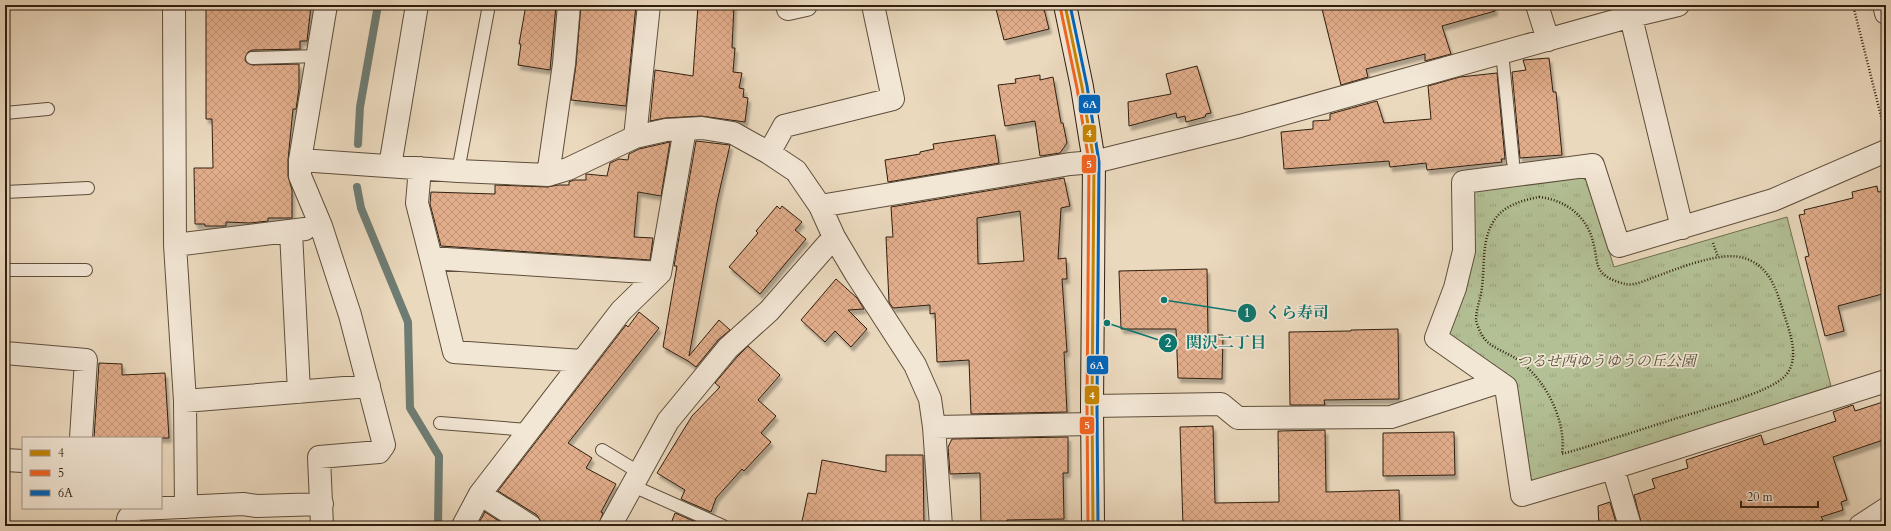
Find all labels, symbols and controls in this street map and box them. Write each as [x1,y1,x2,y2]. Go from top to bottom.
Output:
line badge: 6A [1078,94,1101,114]
text: 6A [1083,97,1098,112]
line badge: 4 [1082,124,1097,143]
text: 4 [1086,126,1092,141]
line badge: 5 [1081,154,1097,174]
text: 5 [1086,157,1092,172]
callout: くら寿司 [1237,299,1337,327]
text: くら寿司 [1265,302,1329,324]
text: 1 [1244,305,1250,321]
callout: 関沢二丁目 [1158,329,1274,357]
text: 関沢二丁目 [1186,332,1266,354]
text: 2 [1165,335,1171,351]
park label: つるせ西ゆうゆうの丘公園 [1516,351,1699,371]
line badge: 6A [1086,355,1109,375]
text: 6A [1090,358,1105,373]
line badge: 4 [1084,385,1100,405]
text: 4 [1089,388,1095,403]
line badge: 5 [1079,416,1095,435]
text: 5 [1084,418,1090,433]
legend [22,437,162,509]
text: 4 [58,445,64,461]
text: 5 [58,465,64,481]
scale bar [1741,483,1818,509]
text: 6A [58,485,73,501]
text: 20 m [1747,489,1774,505]

